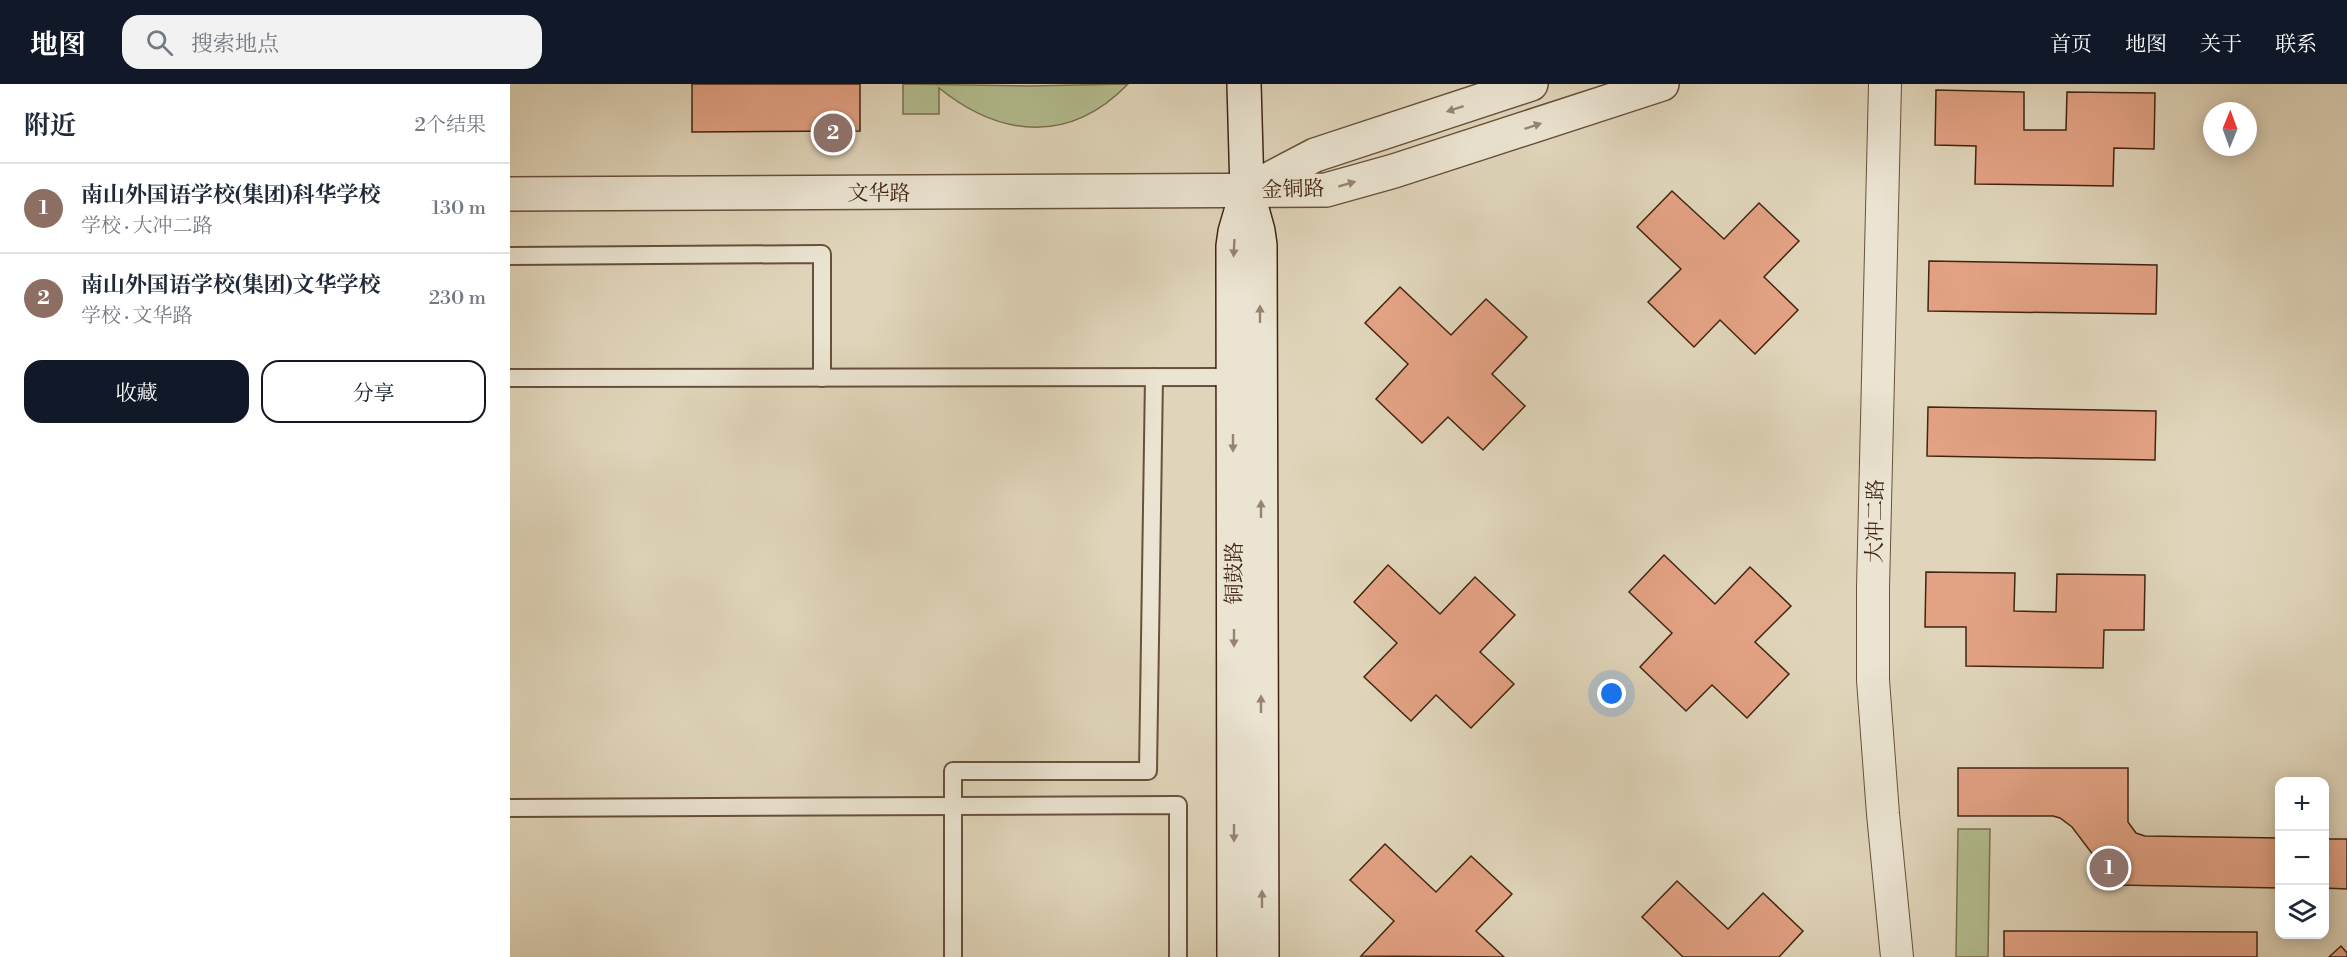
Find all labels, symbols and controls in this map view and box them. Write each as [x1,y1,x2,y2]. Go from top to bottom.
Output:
search box [122,15,542,69]
icon: search [143,26,176,59]
text: 地图 [30,28,86,63]
text: 搜索地点 [191,31,279,58]
text: 首页 [2050,32,2092,58]
text: 地图 [2125,32,2167,58]
text: 关于 [2200,32,2242,58]
text: 联系 [2275,32,2317,58]
north arrow [2203,102,2257,156]
one-way arrow [1446,104,1464,114]
text: 附近 [24,110,76,142]
pin: 2 [814,110,852,156]
text: 2个结果 [415,113,486,138]
one-way arrow [1524,121,1542,130]
street label: 金铜路 [1261,176,1325,204]
one-way arrow [1338,179,1356,188]
street label: 文华路 [848,181,911,207]
text: 南山外国语学校(集团)科华学校 [81,182,381,209]
text: 1 [39,196,48,221]
text: 130 m [431,196,486,221]
text: 学校 · 大冲二路 [81,214,213,239]
one-way arrow [1229,238,1238,257]
text: 南山外国语学校(集团)文华学校 [81,272,381,299]
text: 2 [37,286,50,311]
text: 230 m [429,286,486,311]
text: 学校 · 文华路 [81,304,193,329]
one-way arrow [1255,304,1265,323]
button: 收藏 [24,360,249,423]
button: 分享 [261,360,486,423]
one-way arrow [1228,433,1238,452]
street label: 大冲二路 [1862,479,1890,563]
one-way arrow [1256,499,1266,518]
street label: 铜鼓路 [1222,542,1248,605]
one-way arrow [1229,628,1239,647]
your location [1597,679,1626,708]
one-way arrow [1256,694,1266,713]
map controls [2275,777,2329,939]
button: + [2275,777,2329,831]
one-way arrow [1229,823,1239,842]
button: − [2275,831,2329,885]
pin: 1 [2090,846,2128,890]
button: layers [2275,885,2329,939]
one-way arrow [1257,889,1267,908]

